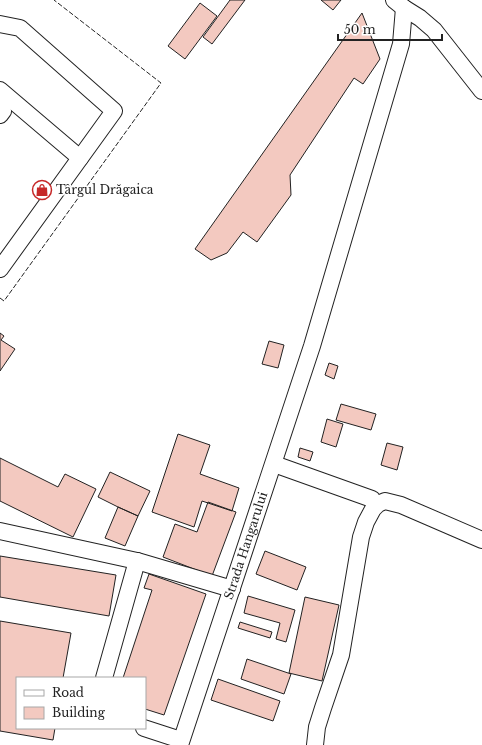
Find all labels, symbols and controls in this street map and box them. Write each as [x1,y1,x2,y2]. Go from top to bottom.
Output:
scale bar [338,16,442,42]
text: 50 m [344,22,376,37]
shop icon: Târgul Drăgaica [31,179,53,201]
place label: Târgul Drăgaica [56,182,154,197]
street label: Strada Hangarului [221,490,270,601]
legend [16,677,146,729]
text: Road [52,685,84,700]
text: Building [52,705,106,720]

